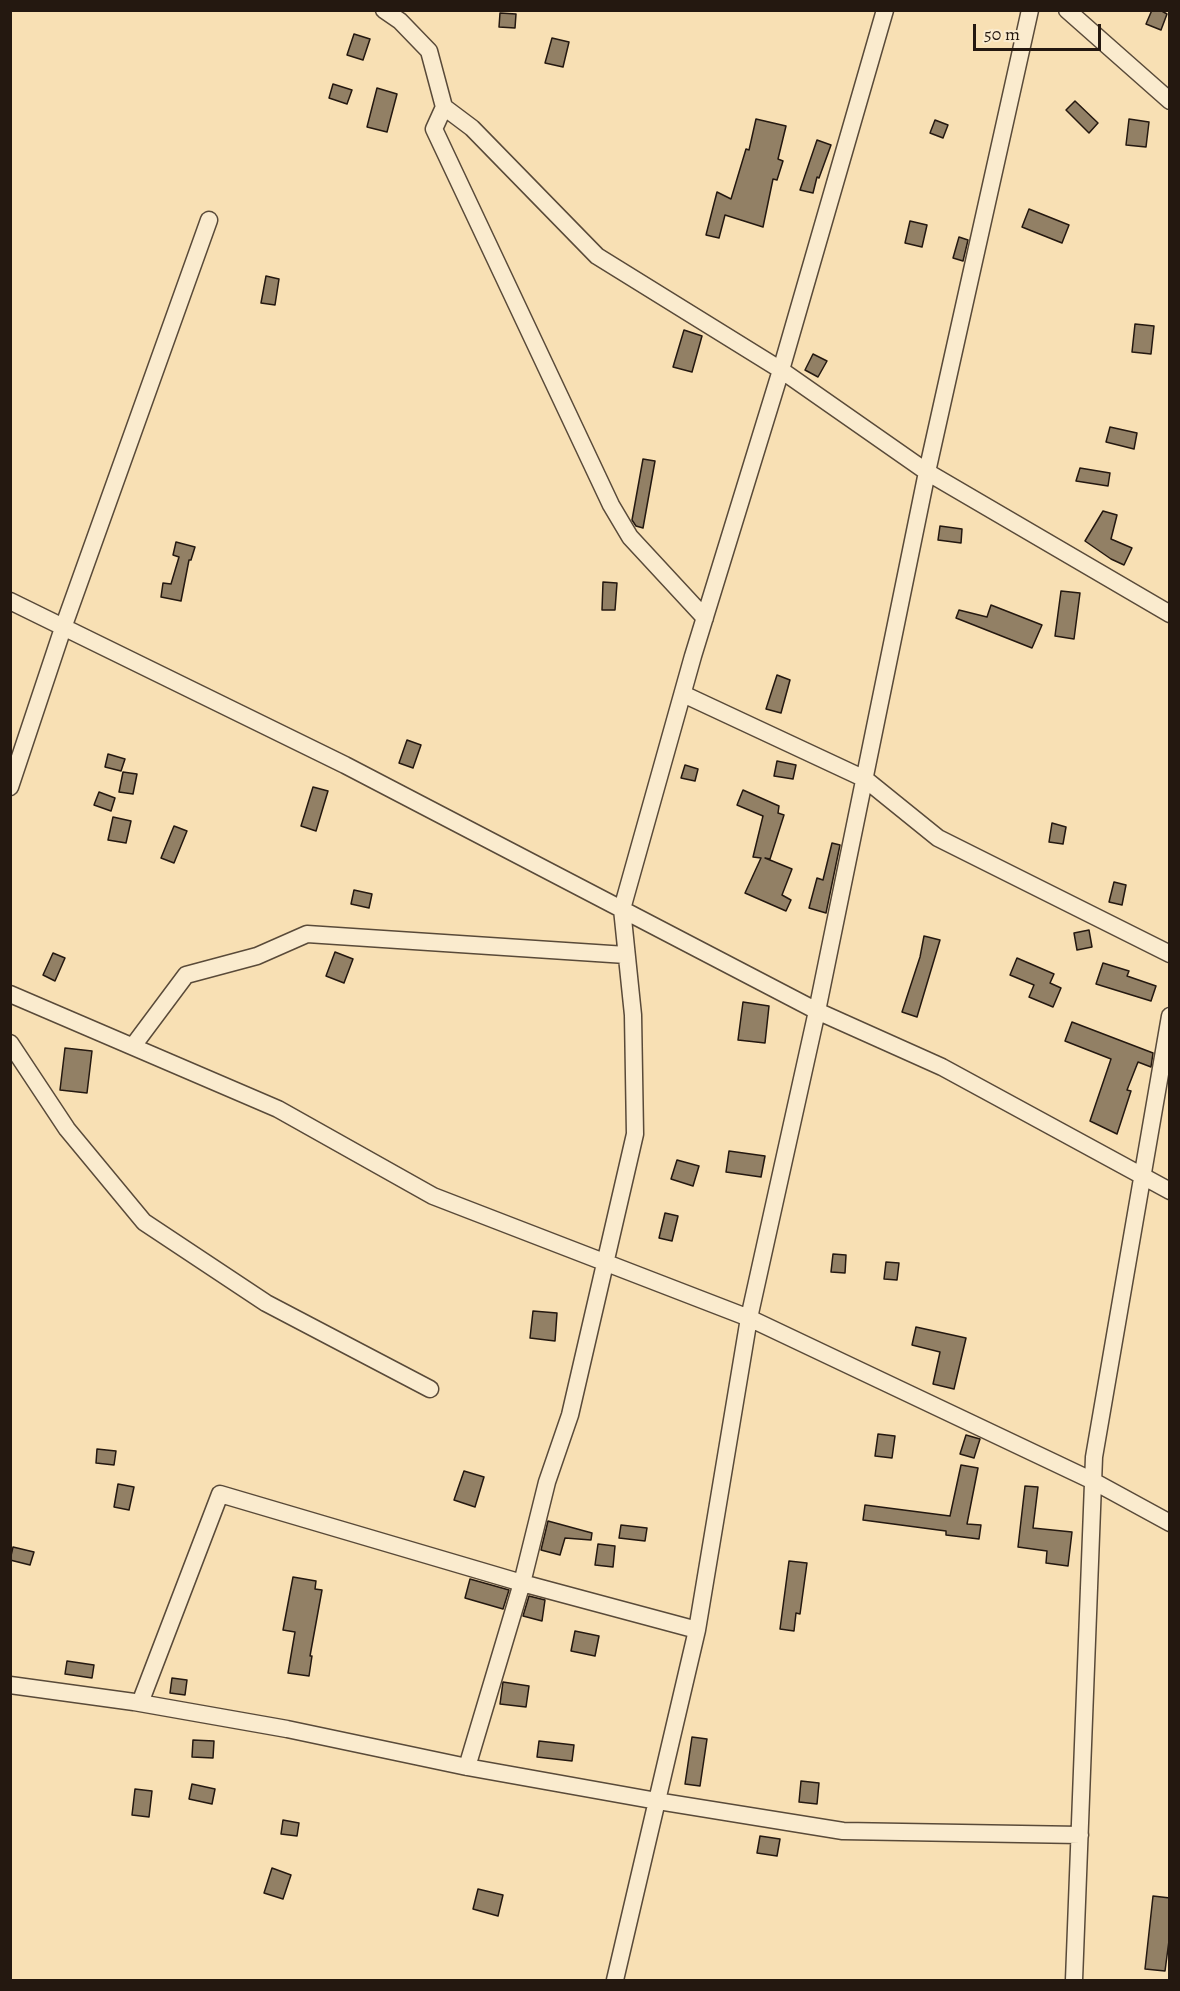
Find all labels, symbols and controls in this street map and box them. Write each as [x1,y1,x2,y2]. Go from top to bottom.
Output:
scale bar [976,12,1104,50]
text: 50 m [984,22,1020,46]

